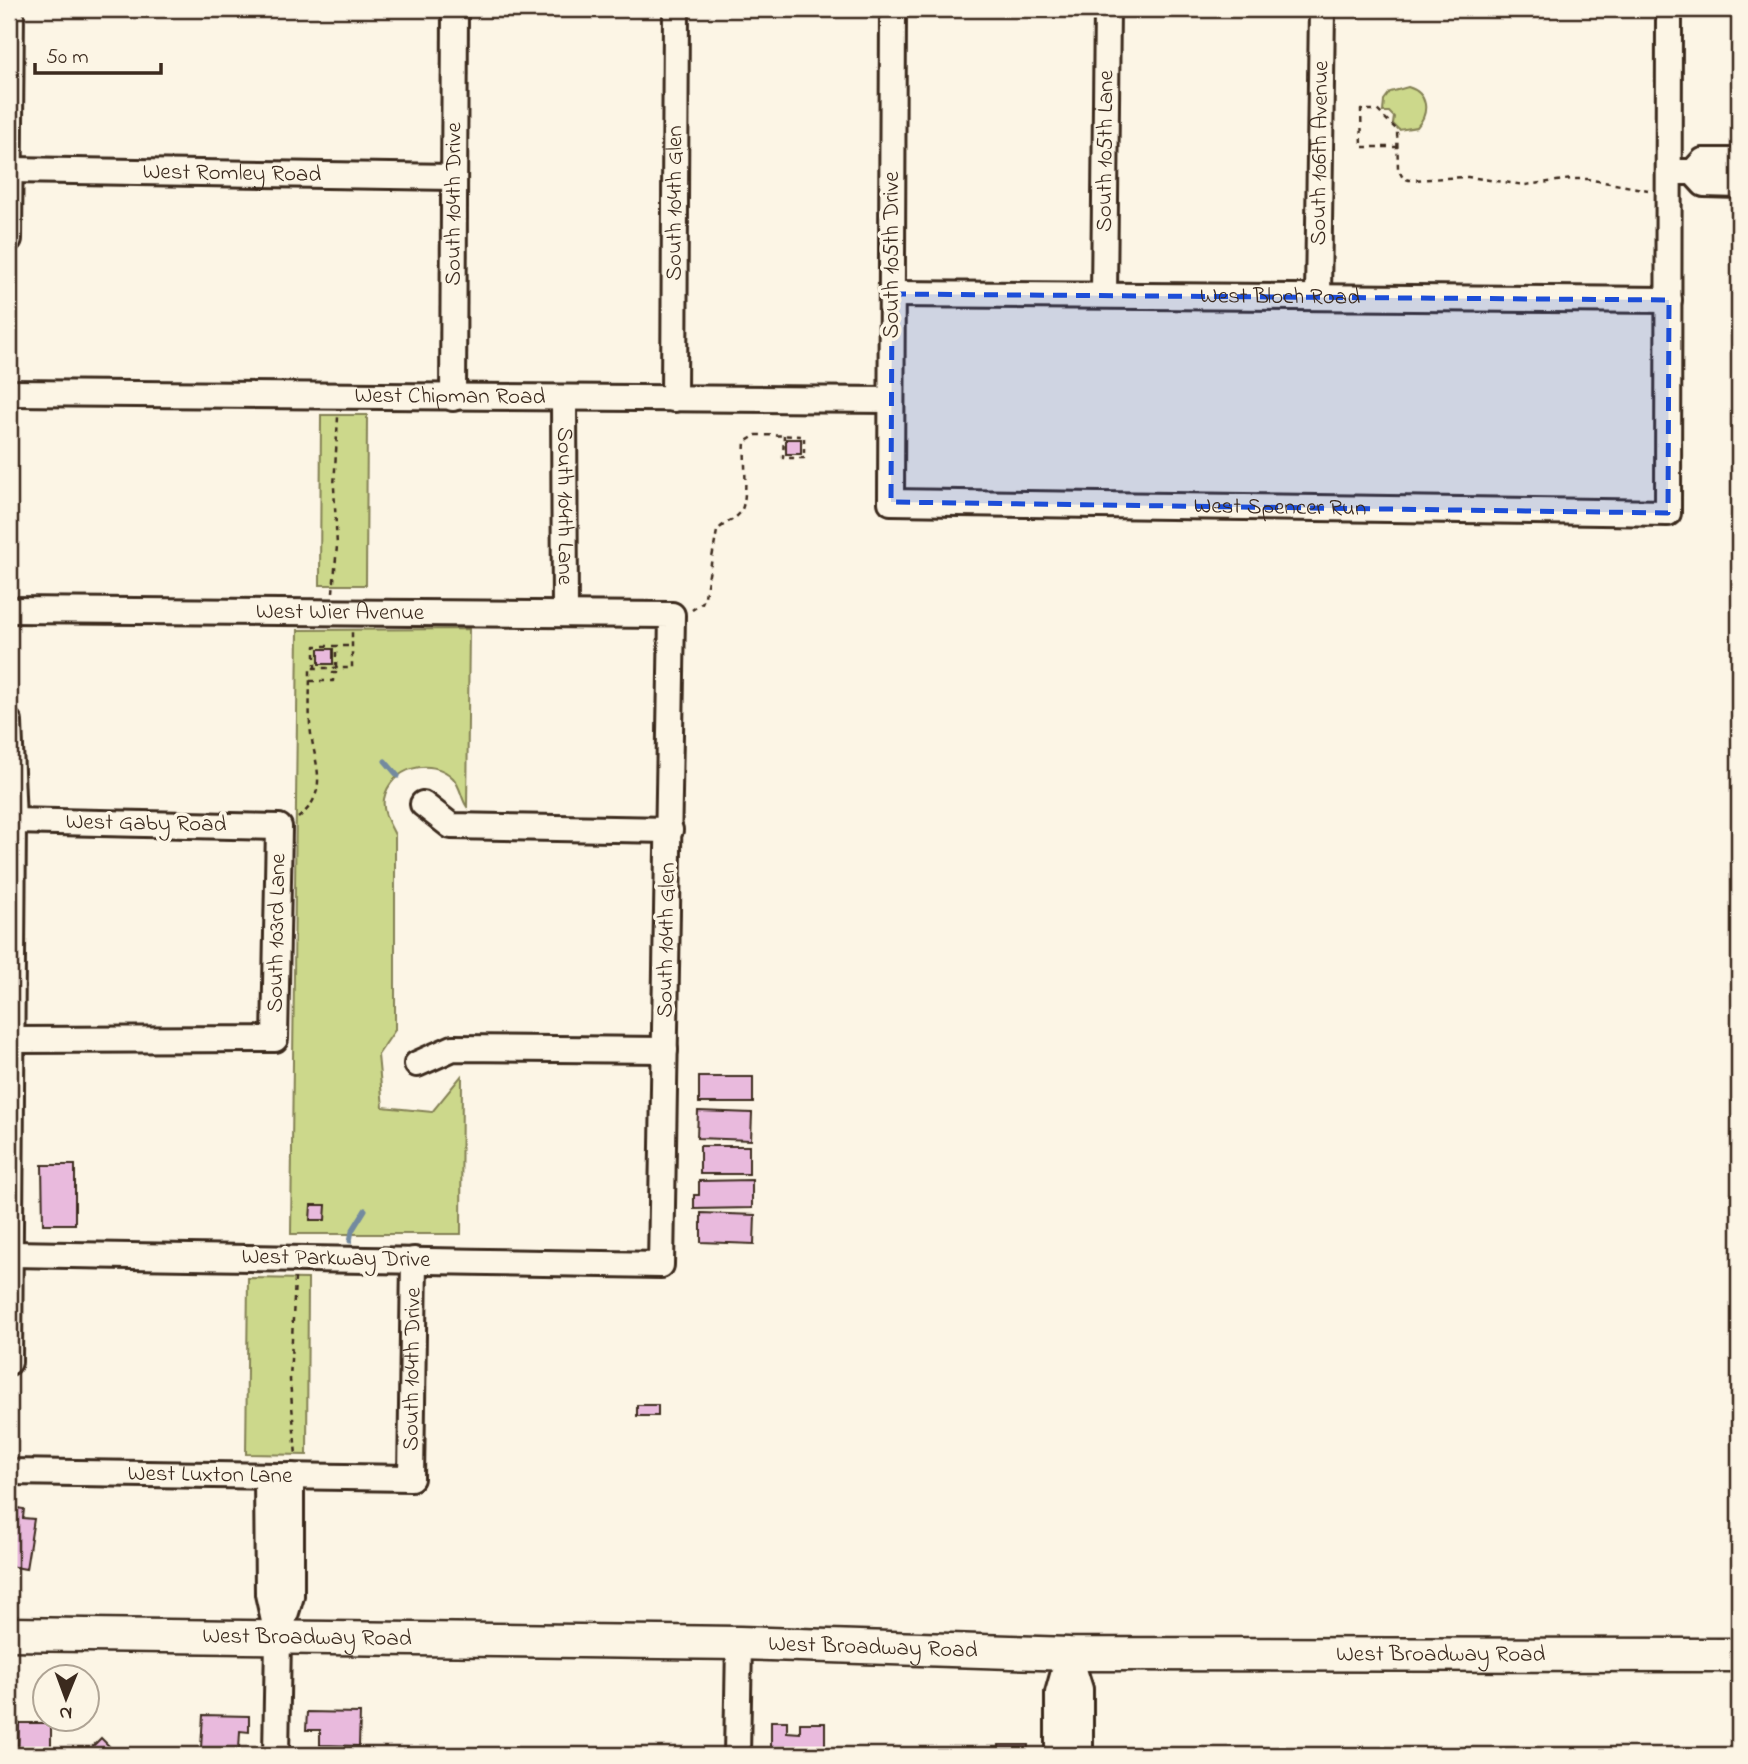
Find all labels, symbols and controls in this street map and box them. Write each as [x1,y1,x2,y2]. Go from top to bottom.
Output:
scale bar [35,32,161,76]
text: 50 m [46,43,89,73]
street label: South 106th Avenue [1302,60,1338,246]
street label: South 105th Lane [1088,69,1123,232]
street label: South 104th Drive [437,121,471,286]
street label: South 104th Glen [658,125,692,281]
street label: West Romley Road [142,156,322,193]
street label: South 105th Drive [876,171,909,339]
street label: West Bloch Road [1200,280,1360,314]
street label: West Chipman Road [354,379,546,414]
street label: South 104th Lane [548,427,581,586]
street label: West Spencer Run [1193,490,1367,525]
street label: West Wier Avenue [256,595,425,630]
street label: West Gaby Road [65,806,227,844]
street label: South 103rd Lane [259,852,295,1013]
street label: South 104th Glen [649,862,685,1018]
street label: West Parkway Drive [241,1241,431,1279]
street label: South 104th Drive [395,1286,430,1451]
street label: West Luxton Lane [127,1457,293,1493]
street label: West Broadway Road [202,1620,412,1657]
street label: West Broadway Road [768,1627,978,1668]
street label: West Broadway Road [1336,1638,1546,1673]
north arrow [32,1662,102,1732]
text: N [59,1699,72,1726]

